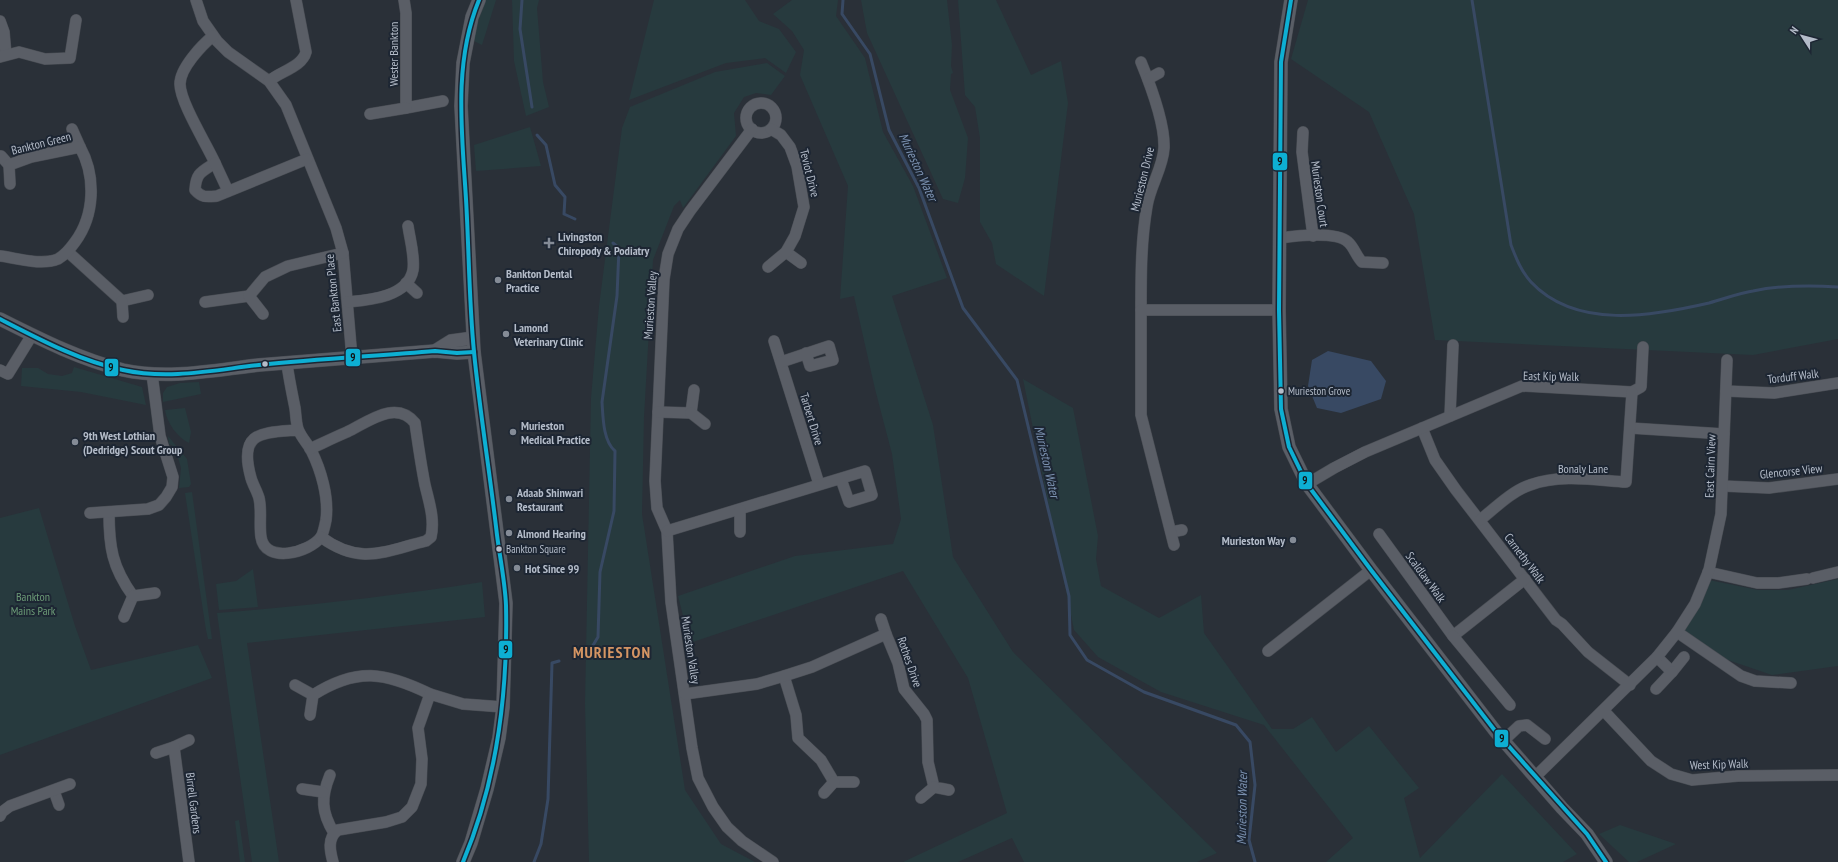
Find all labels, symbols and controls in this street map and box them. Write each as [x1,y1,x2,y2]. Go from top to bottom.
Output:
north arrow [1782,16,1822,56]
street label: Wester Bankton [386,22,401,86]
text: N [1786,24,1801,37]
street label: Bankton Green [10,128,72,158]
water label: Murieston Water [895,130,942,206]
street label: Murieston Drive [1127,145,1157,213]
street label: Teviot Drive [797,147,823,199]
line badge: 9 [1272,152,1288,171]
text: 9 [1277,154,1283,168]
street label: Murieston Court [1308,160,1332,229]
place label: Livingston Chiropody & Podiatry [558,229,650,258]
marker: Livingston Chiropody & Podiatry [543,237,555,249]
street label: East Bankton Place [321,253,345,333]
place label: Bankton Dental Practice [506,266,572,295]
street label: Murieston Valley [640,270,660,340]
marker: Bankton Dental Practice [493,275,503,285]
place label: Lamond Veterinary Clinic [513,320,584,349]
marker: Lamond Veterinary Clinic [501,329,511,339]
line badge: 9 [345,348,361,367]
text: 9 [350,350,356,364]
line badge: 9 [104,358,119,377]
unlabelled marker [260,359,270,369]
text: 9 [108,360,114,374]
street label: Torduff Walk [1767,365,1820,387]
street label: East Kip Walk [1523,368,1579,384]
place label: Murieston Grove [1288,384,1351,398]
marker: Murieston Grove [1276,386,1286,396]
street label: Tarbert Drive [797,391,827,447]
place label: Murieston Medical Practice [521,418,590,447]
water label: Murieston Water [1030,424,1064,502]
marker: Murieston Medical Practice [508,427,518,437]
place label: 9th West Lothian (Dedridge) Scout Group [83,428,183,457]
street label: East Cairn View [1701,433,1719,498]
marker: 9th West Lothian (Dedridge) Scout Group [70,437,80,447]
street label: Glencorse View [1759,460,1824,482]
street label: Bonaly Lane [1558,461,1608,476]
line badge: 9 [1298,471,1313,490]
text: 9 [1302,473,1308,487]
place label: Adaab Shinwari Restaurant [516,485,583,514]
marker: Adaab Shinwari Restaurant [504,494,514,504]
place label: Almond Hearing [516,526,586,541]
marker: Almond Hearing [504,528,514,538]
street label: Carnethy Walk [1501,530,1549,586]
place label: Murieston Way [1222,533,1285,548]
marker: Murieston Way [1288,535,1298,545]
place label: Bankton Square [506,542,566,556]
marker: Bankton Square [494,544,504,554]
street label: Scaldlaw Walk [1403,549,1450,606]
place label: Hot Since 99 [525,561,579,576]
marker: Hot Since 99 [512,563,522,573]
park label: Bankton Mains Park [11,589,56,618]
street label: Murieston Valley [678,615,704,685]
street label: Rothes Drive [894,635,926,689]
line badge: 9 [498,640,513,659]
text: 9 [503,642,509,656]
district label: MURIESTON [573,642,651,662]
line badge: 9 [1494,729,1509,748]
text: 9 [1499,731,1505,745]
street label: West Kip Walk [1690,755,1749,773]
water label: Murieston Water [1233,769,1251,845]
street label: Birrell Gardens [183,772,205,834]

